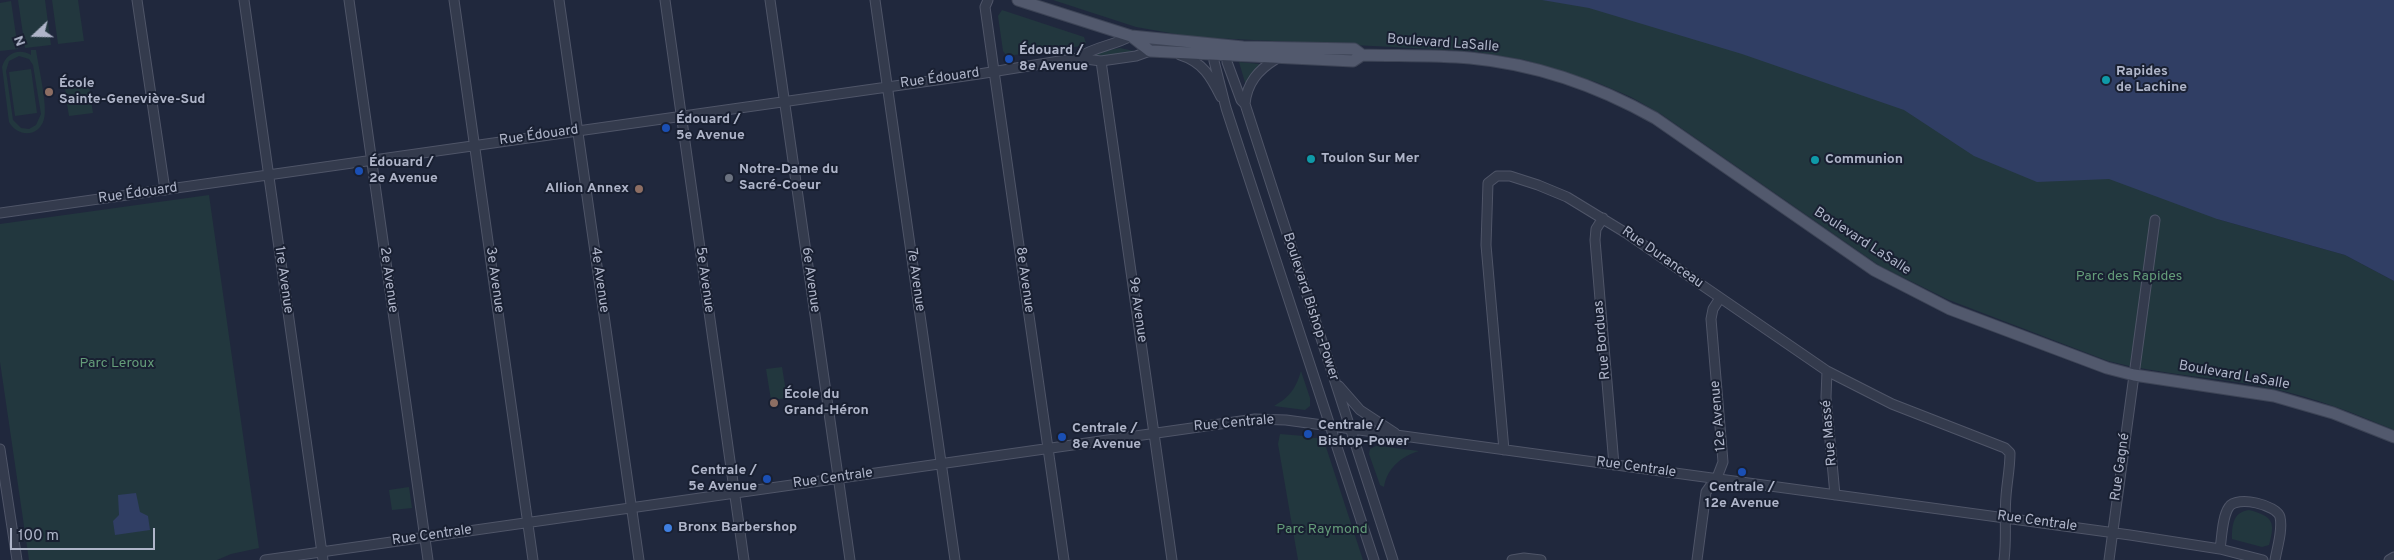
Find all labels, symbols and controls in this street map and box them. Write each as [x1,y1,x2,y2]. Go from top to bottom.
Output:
north arrow [10,10,60,60]
street label: Boulevard LaSalle [1386,32,1500,56]
text: N [11,33,30,48]
place label: Édouard / 8e Avenue [1019,43,1088,75]
marker: Édouard / 8e Avenue [1003,53,1015,65]
place label: Rapides de Lachine [2116,64,2187,96]
street label: Rue Édouard [899,65,981,93]
marker: Rapides de Lachine [2100,74,2112,86]
place label: École Sainte-Geneviève-Sud [59,76,205,108]
marker: École Sainte-Geneviève-Sud [43,86,55,98]
place label: Édouard / 5e Avenue [676,112,745,144]
street label: Rue Édouard [498,122,580,150]
marker: Édouard / 5e Avenue [660,122,672,134]
place label: Toulon Sur Mer [1321,151,1419,167]
place label: Communion [1825,152,1903,168]
marker: Toulon Sur Mer [1305,153,1317,165]
marker: Communion [1809,154,1821,166]
place label: Édouard / 2e Avenue [369,155,438,188]
place label: Notre-Dame du Sacré-Coeur [739,162,838,194]
marker: Édouard / 2e Avenue [353,165,365,177]
marker: Notre-Dame du Sacré-Coeur [723,172,735,184]
street label: Rue Édouard [97,180,179,208]
place label: Allion Annex [545,181,629,197]
marker: Allion Annex [633,183,645,195]
street label: Boulevard LaSalle [1810,204,1914,280]
street label: Rue Duranceau [1618,224,1706,292]
street label: Boulevard Bishop-Power [1278,231,1342,383]
street label: 1re Avenue [270,245,296,315]
street label: 2e Avenue [375,246,401,314]
street label: 3e Avenue [481,246,507,314]
street label: 4e Avenue [586,246,612,314]
street label: 5e Avenue [691,246,717,314]
street label: 6e Avenue [797,246,823,314]
street label: 8e Avenue [1011,246,1037,314]
street label: 7e Avenue [902,247,928,313]
park label: Parc des Rapides [2076,269,2182,285]
street label: 9e Avenue [1124,276,1150,344]
street label: Rue Borduas [1591,300,1615,380]
park label: Parc Leroux [79,356,155,372]
street label: Boulevard LaSalle [2177,358,2291,394]
street label: 12e Avenue [1708,380,1730,452]
place label: École du Grand-Héron [784,387,869,420]
marker: École du Grand-Héron [768,397,780,409]
street label: Rue Massé [1819,399,1841,467]
street label: Rue Centrale [1193,412,1275,436]
place label: Centrale / Bishop-Power [1318,418,1409,451]
place label: Centrale / 8e Avenue [1072,421,1141,454]
marker: Centrale / Bishop-Power [1302,428,1314,440]
marker: Centrale / 8e Avenue [1056,431,1068,443]
street label: Rue Gagné [2108,432,2134,502]
street label: Rue Centrale [1595,454,1677,482]
place label: Centrale / 5e Avenue [688,463,757,496]
street label: Rue Centrale [792,465,874,493]
marker: Centrale / 12e Avenue [1736,466,1748,478]
marker: Centrale / 5e Avenue [761,473,773,485]
place label: Centrale / 12e Avenue [1705,480,1779,512]
street label: Rue Centrale [1996,508,2078,536]
scale bar [12,518,158,550]
place label: Bronx Barbershop [678,520,797,536]
street label: Rue Centrale [391,522,473,550]
marker: Bronx Barbershop [662,522,674,534]
park label: Parc Raymond [1276,522,1368,538]
text: 100 m [18,527,59,546]

